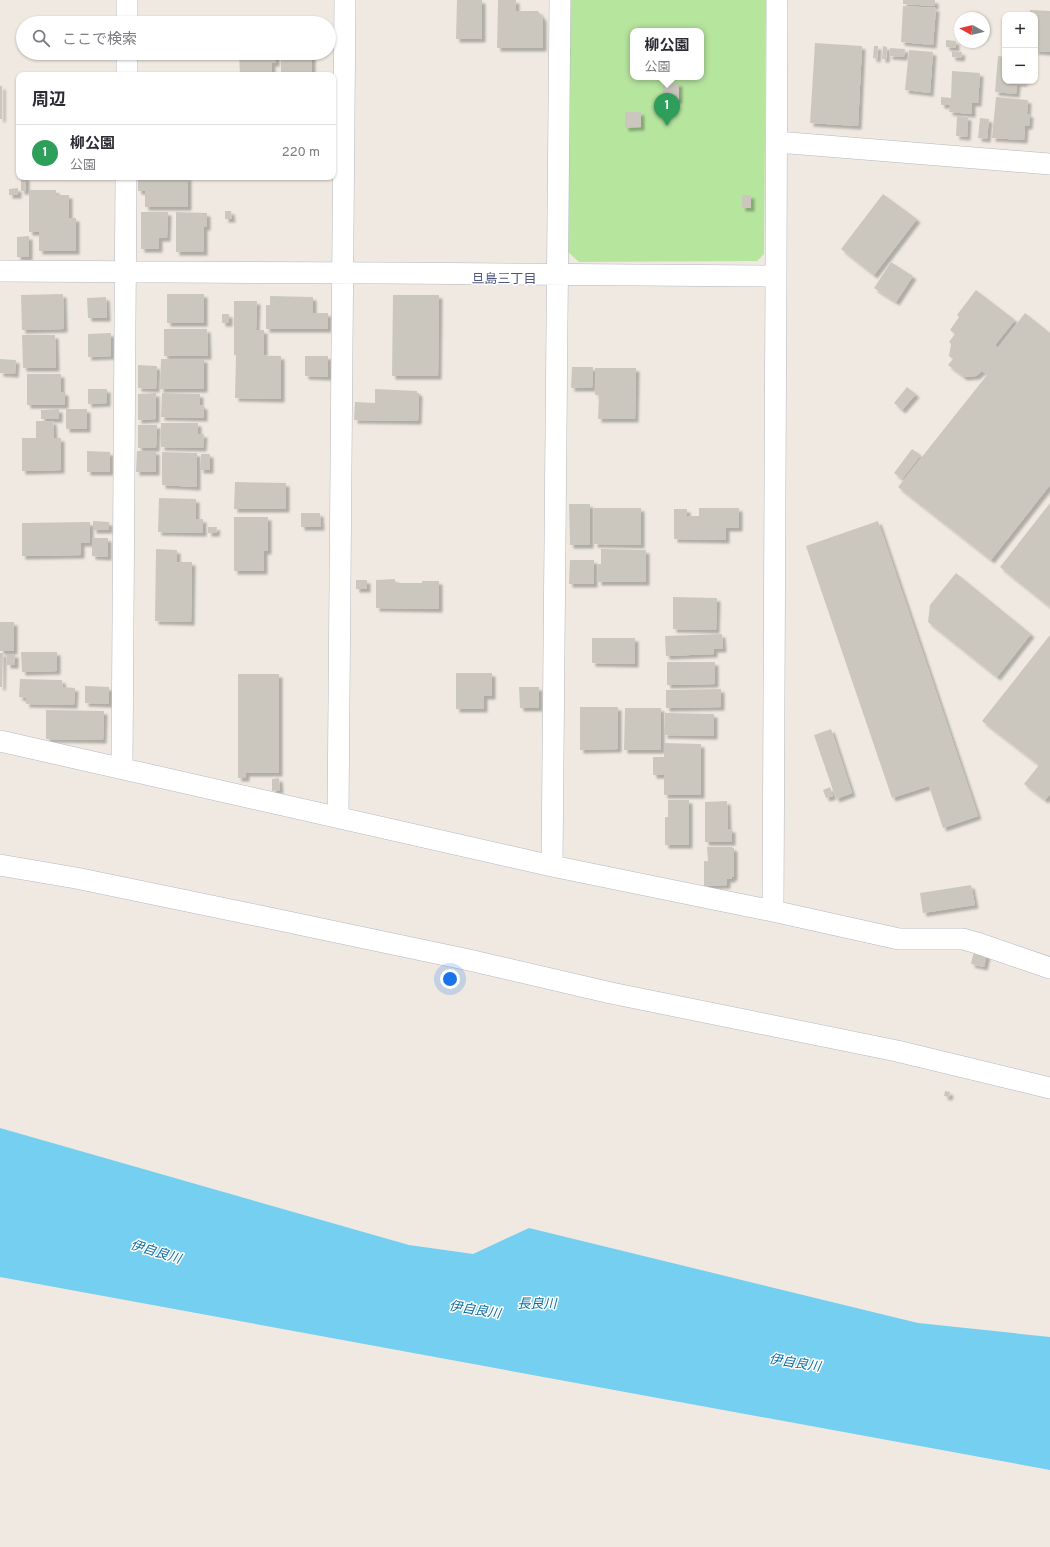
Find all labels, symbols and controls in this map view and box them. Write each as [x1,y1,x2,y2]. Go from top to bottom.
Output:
north arrow [954,12,990,48]
map controls [1002,12,1038,84]
button: + [1002,12,1038,48]
search box [16,16,336,60]
icon: search [30,27,52,49]
popup [630,28,704,80]
text: ここで検索 [62,31,137,50]
text: 柳公園 [644,37,690,56]
button: − [1002,48,1038,84]
text: 公園 [644,60,671,76]
text: 周辺 [32,90,66,112]
pin: 1 [654,93,680,126]
text: 柳公園 [70,135,115,154]
text: 1 [42,145,48,161]
text: 220 m [282,145,320,161]
text: 公園 [70,158,96,174]
district label: 旦島三丁目 [471,272,537,288]
your location [440,969,460,989]
water label: 伊自良川 [128,1238,185,1269]
water label: 長良川 [517,1297,558,1313]
water label: 伊自良川 [448,1299,504,1323]
water label: 伊自良川 [768,1352,824,1376]

